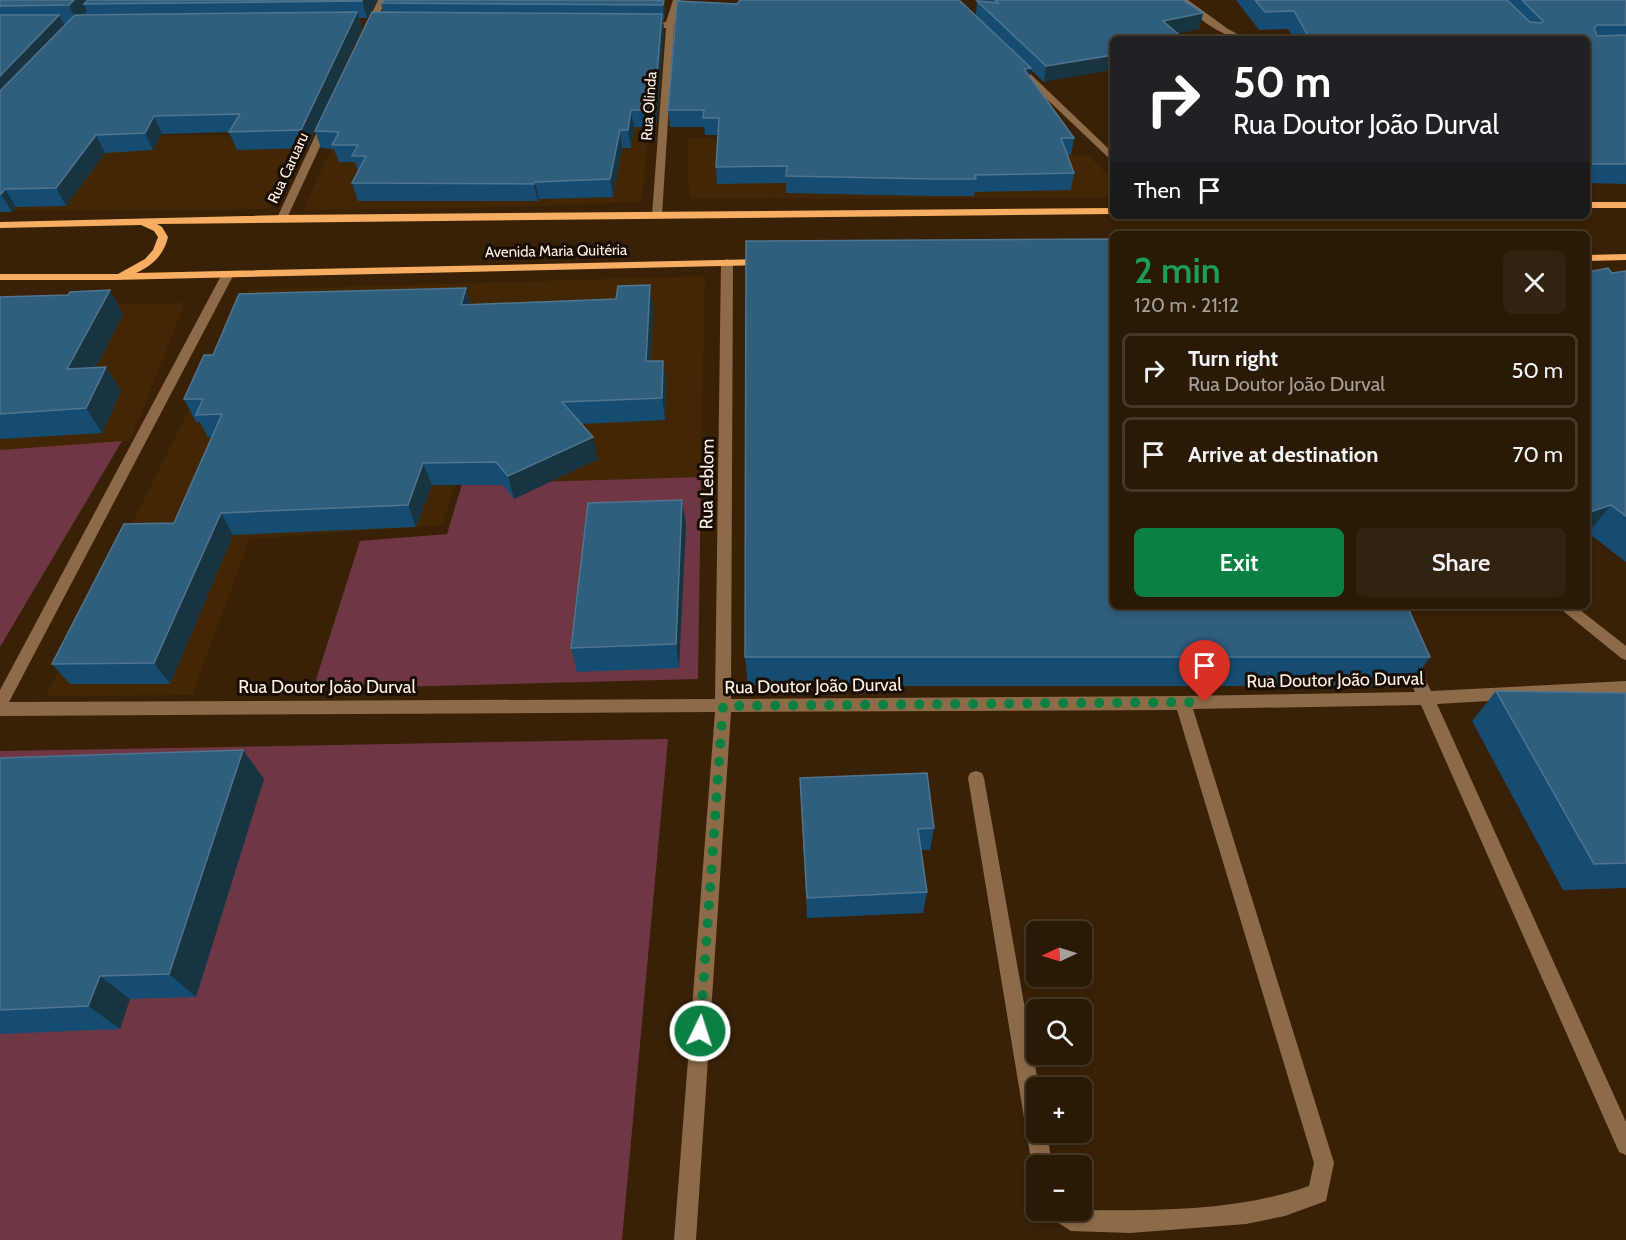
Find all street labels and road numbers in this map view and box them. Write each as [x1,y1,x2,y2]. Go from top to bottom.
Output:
street label: Rua Olinda [638,70,660,141]
street label: Rua Caruaru [264,130,312,206]
street label: Avenida Maria Quitéria [485,241,628,261]
street label: Rua Leblom [695,438,719,530]
street label: Rua Doutor João Durval [1246,667,1425,693]
street label: Rua Doutor João Durval [724,673,903,699]
street label: Rua Doutor João Durval [238,676,416,698]

